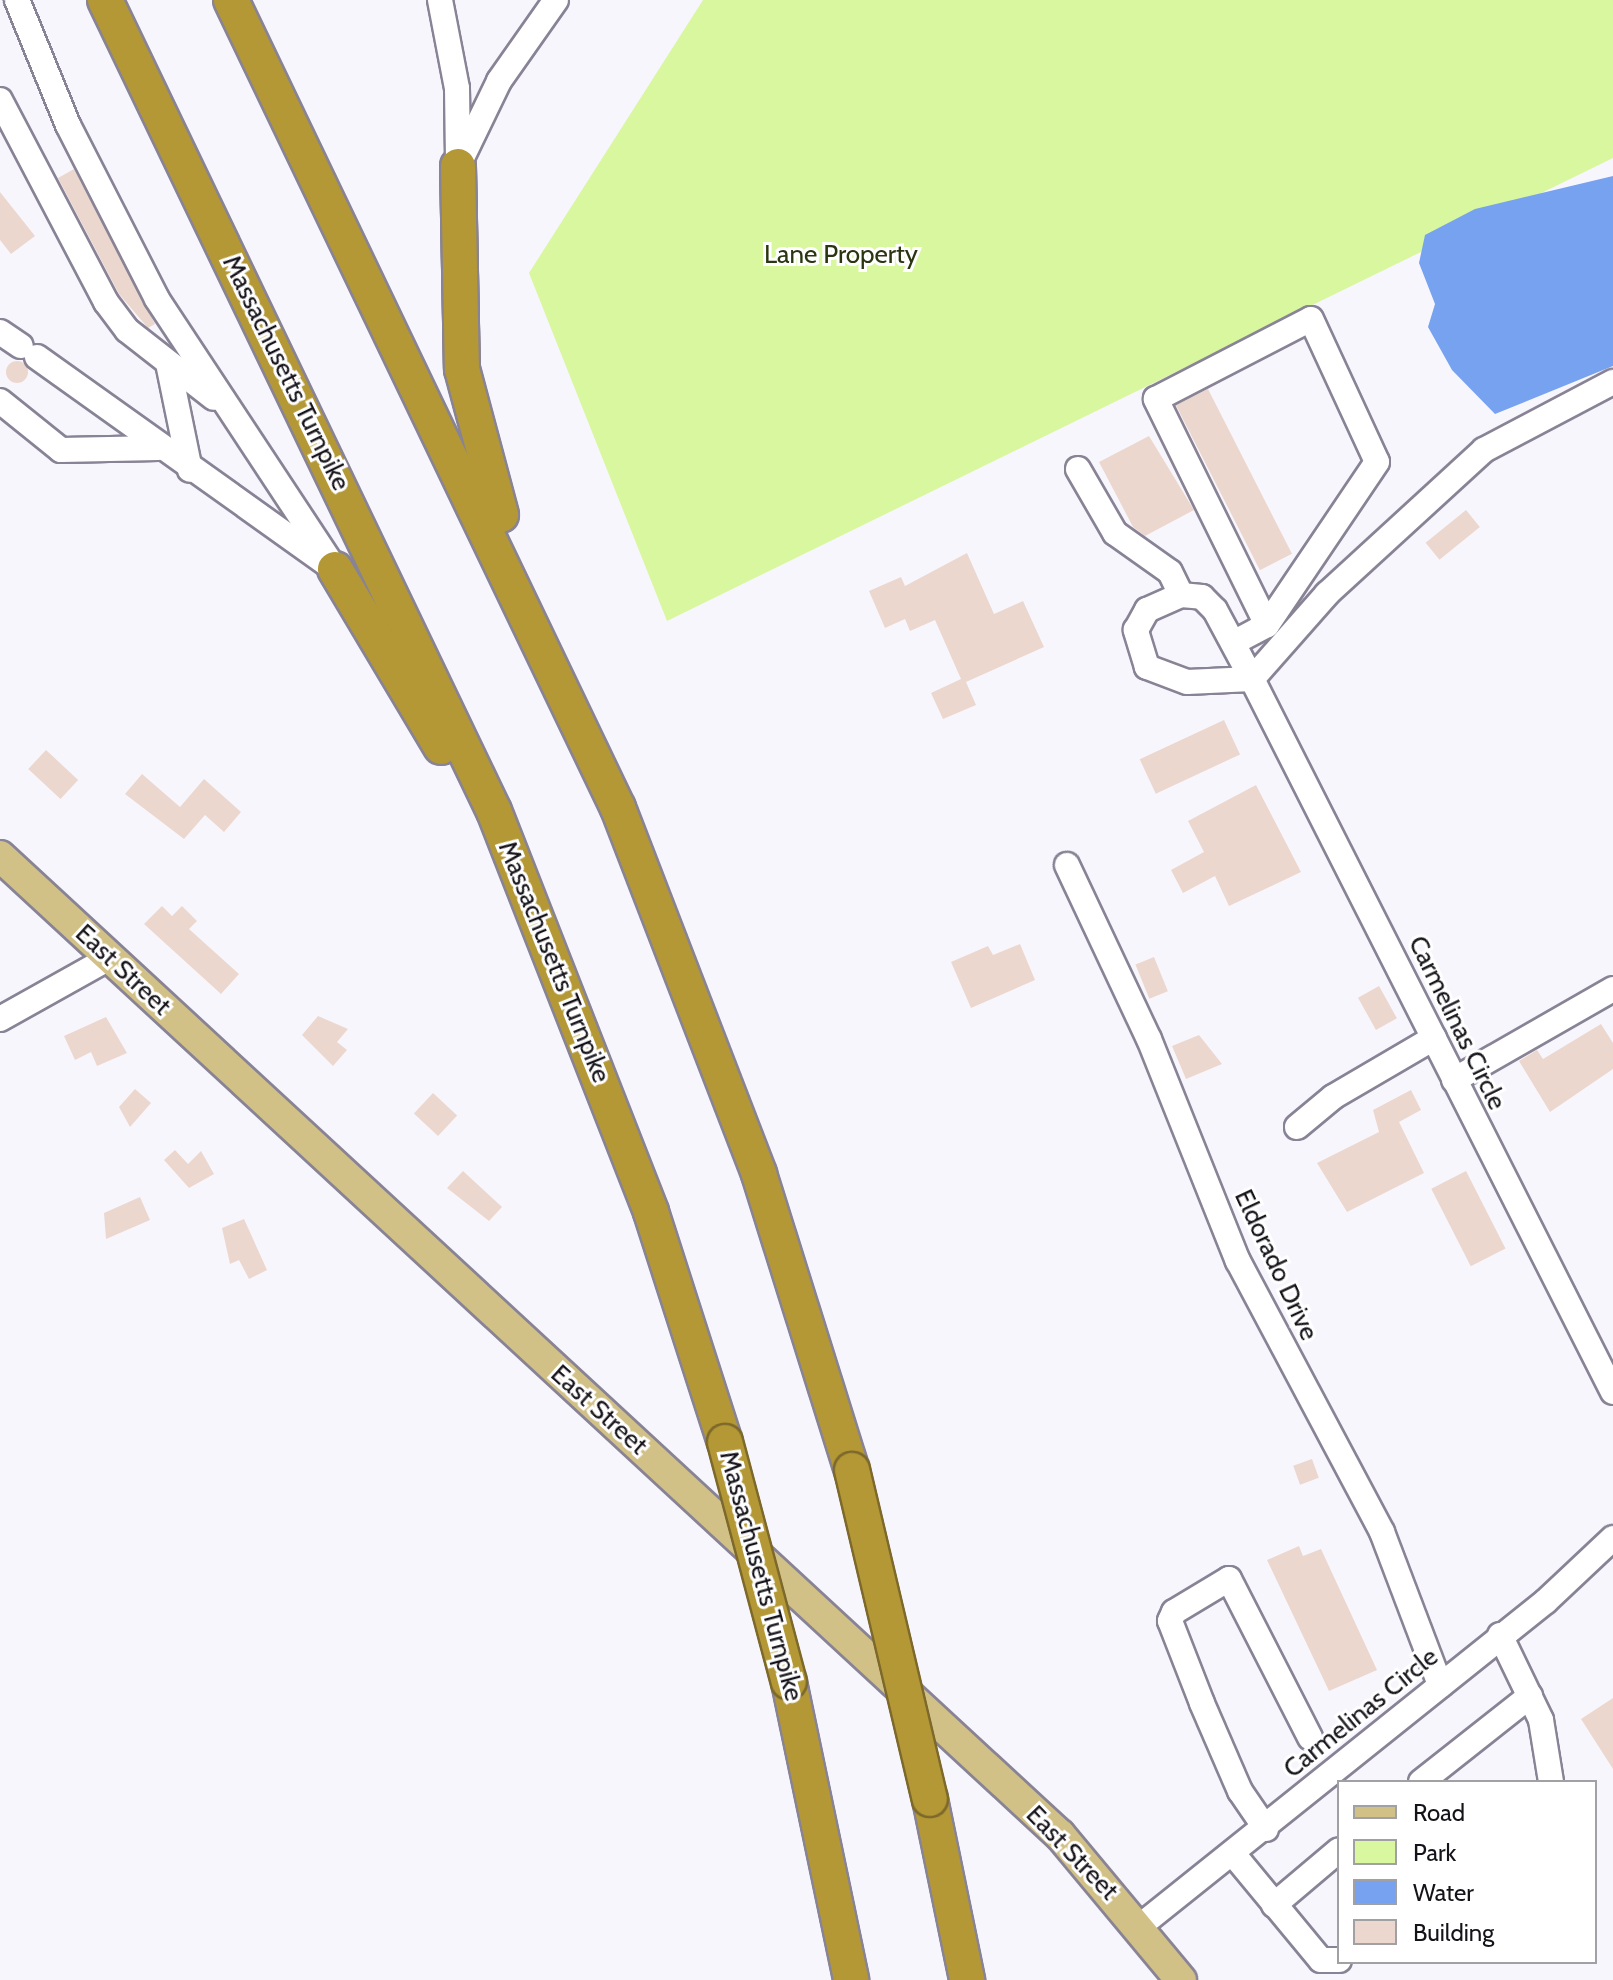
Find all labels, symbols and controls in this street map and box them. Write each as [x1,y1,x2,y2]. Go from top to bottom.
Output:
park label: Lane Property [764,239,918,271]
street label: Massachusetts Turnpike [216,250,356,496]
street label: Massachusetts Turnpike [491,837,617,1087]
street label: East Street [69,918,177,1022]
street label: Carmelinas Circle [1401,931,1513,1115]
street label: Eldorado Drive [1228,1185,1324,1345]
street label: East Street [544,1359,654,1461]
street label: Massachusetts Turnpike [713,1448,809,1704]
street label: Carmelinas Circle [1278,1641,1444,1785]
legend [1337,1780,1597,1964]
text: Road [1413,1798,1465,1827]
street label: East Street [1019,1799,1125,1907]
text: Park [1413,1838,1456,1867]
text: Water [1413,1878,1474,1907]
text: Building [1413,1918,1494,1947]

